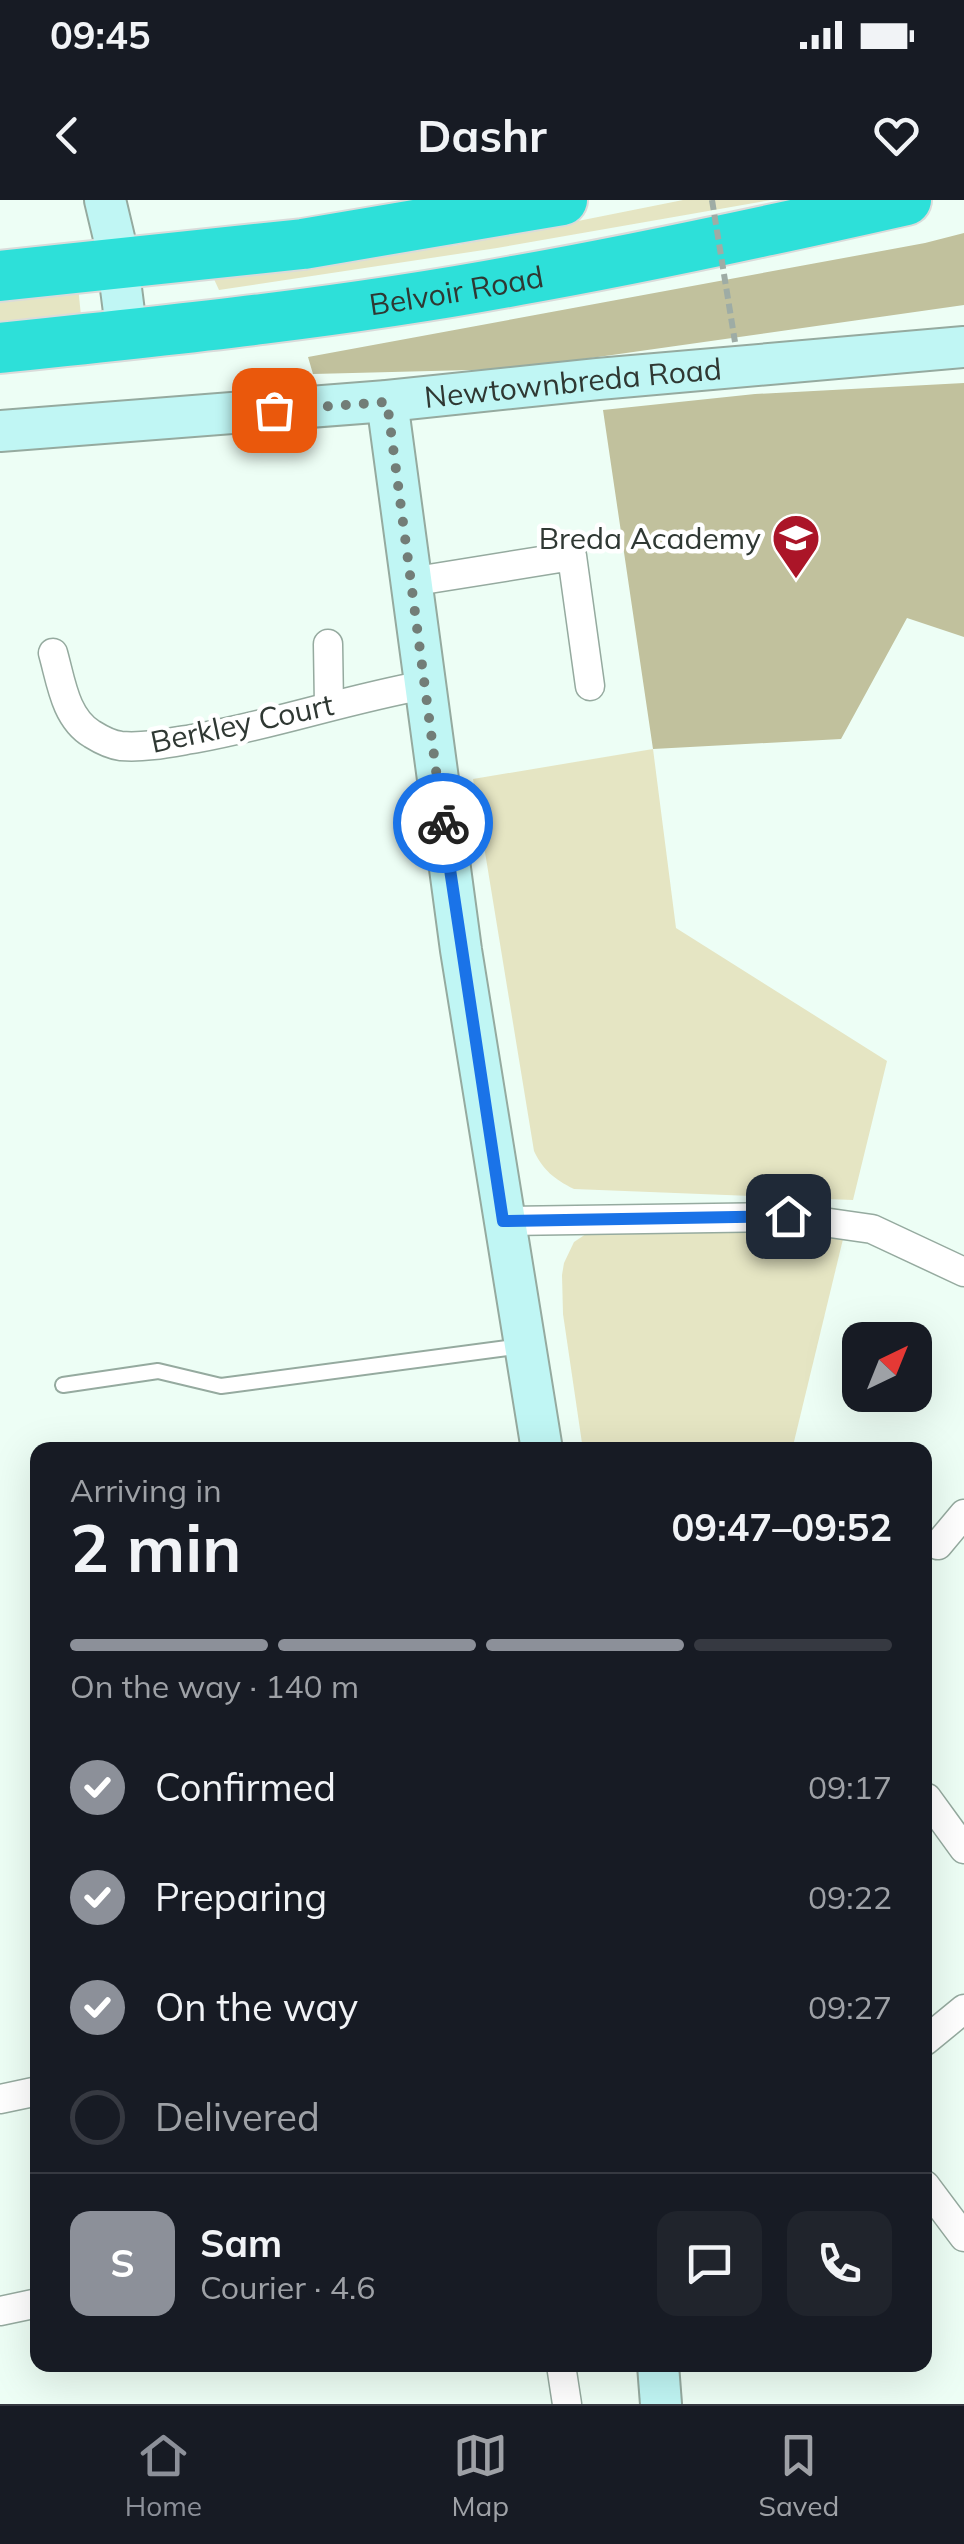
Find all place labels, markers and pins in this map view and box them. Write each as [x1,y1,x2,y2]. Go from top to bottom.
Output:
pin [232,368,317,453]
school or university icon: Breda Academy [770,512,822,580]
place label: Breda Academy [539,519,761,557]
pin [746,1174,831,1259]

